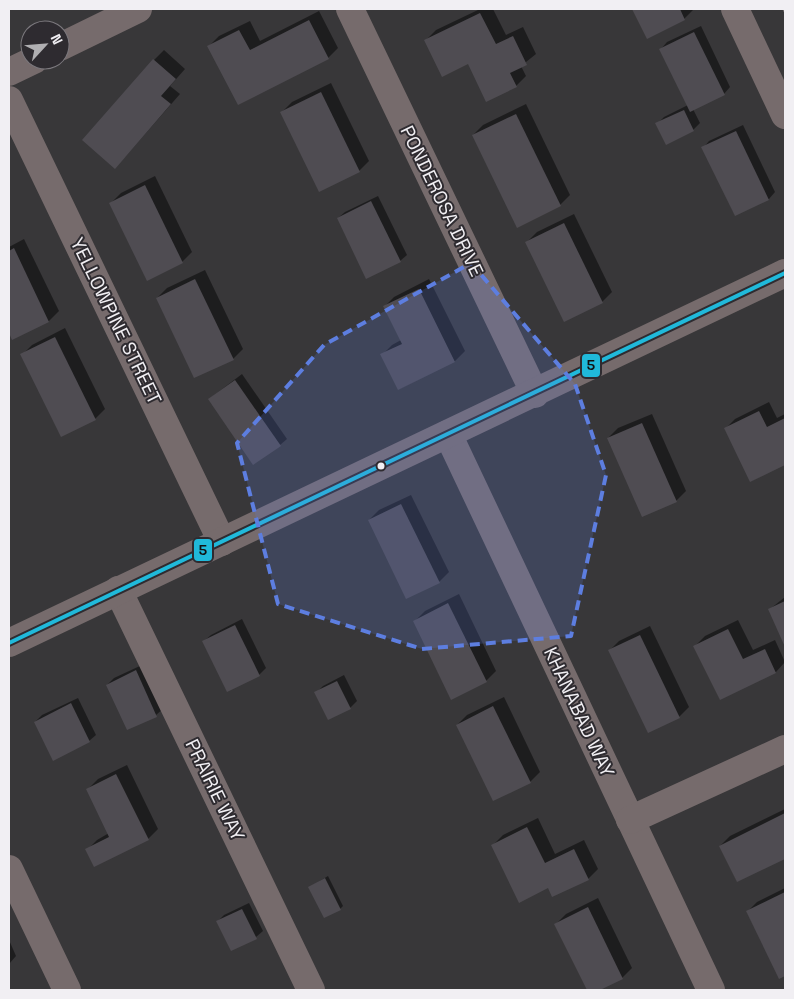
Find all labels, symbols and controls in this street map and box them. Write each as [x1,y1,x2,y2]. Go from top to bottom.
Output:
north arrow [20,20,70,70]
text: N [47,31,67,47]
street label: PONDEROSA DRIVE [395,122,489,280]
street label: YELLOWPINE STREET [65,233,167,409]
line badge: 5 [581,353,601,378]
text: 5 [587,356,595,374]
unlabelled marker [376,461,386,471]
line badge: 5 [193,538,213,562]
text: 5 [199,541,207,559]
street label: KHANABAD WAY [538,643,620,781]
street label: PRAIRIE WAY [180,735,251,845]

